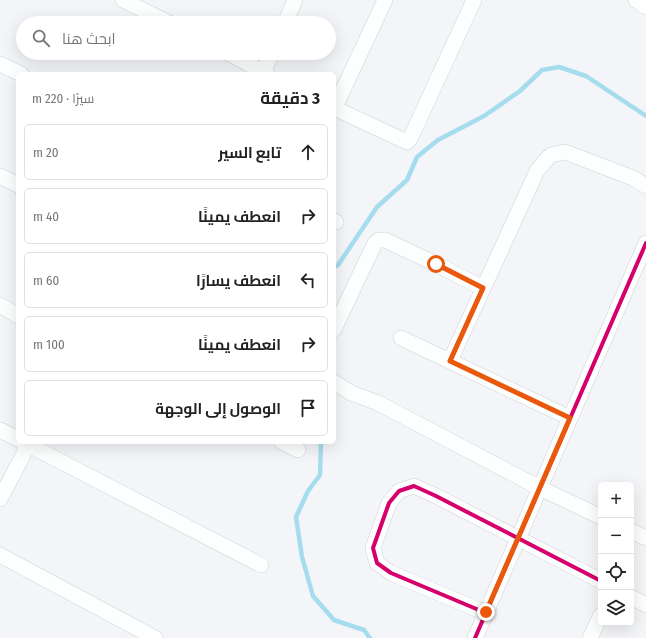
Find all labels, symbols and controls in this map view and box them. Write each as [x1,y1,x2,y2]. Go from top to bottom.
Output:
search box [16,16,336,60]
icon: search [30,27,52,49]
text: ابحث هنا [62,30,116,48]
text: 3 دقيقة [260,88,320,109]
text: سيرًا · 220 m [32,91,94,106]
icon: ahead [297,141,319,163]
text: تابع السير [218,144,281,162]
text: 20 m [33,145,59,160]
icon: right [297,205,319,227]
text: انعطف يمينًا [198,208,281,226]
text: 40 m [33,209,59,224]
route start [427,255,445,273]
icon: left [297,269,319,291]
text: انعطف يسارًا [196,272,281,290]
text: 60 m [33,273,59,288]
icon: right [297,333,319,355]
text: انعطف يمينًا [198,336,281,354]
text: 100 m [33,337,65,352]
icon: arrive [297,397,319,419]
text: الوصول إلى الوجهة [155,400,281,418]
map controls [598,482,634,626]
button: + [598,482,634,518]
button: − [598,518,634,554]
button: locate [598,554,634,590]
button: layers [598,590,634,626]
route end [477,603,495,621]

